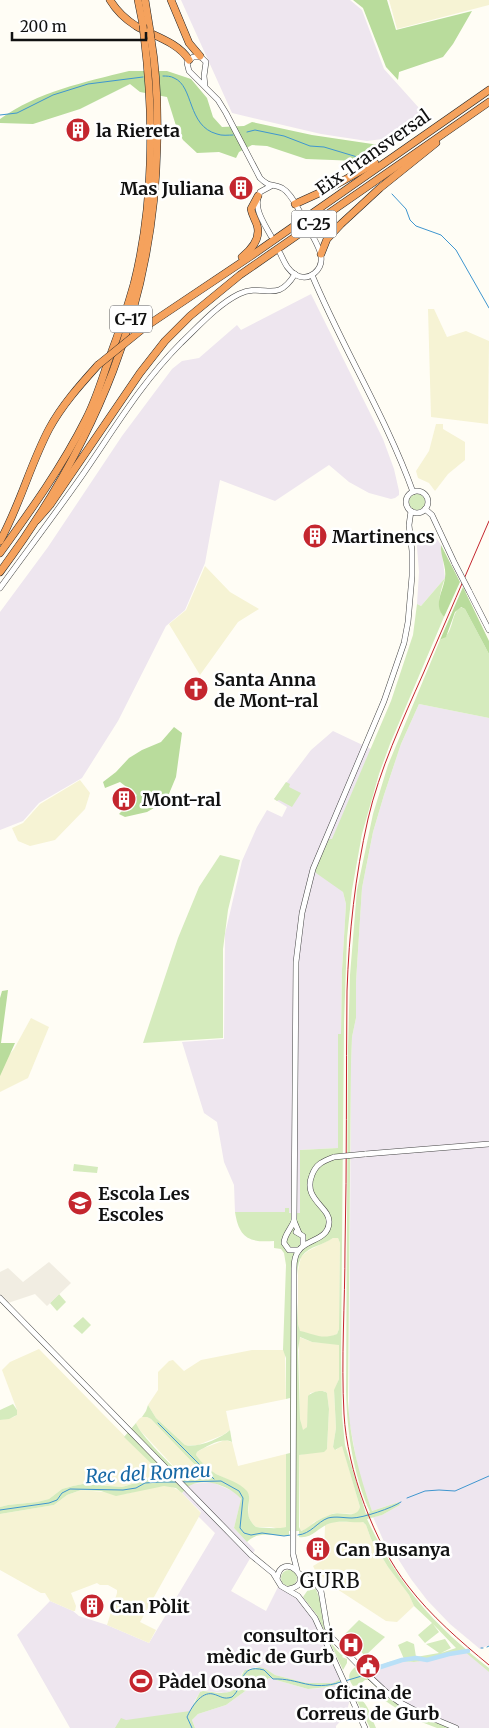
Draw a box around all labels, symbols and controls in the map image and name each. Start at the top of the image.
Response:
scale bar [12,10,146,42]
text: 200 m [20,17,67,36]
street label: Eix Transversal [311,104,435,200]
building icon: la Riereta [65,117,91,143]
place label: la Riereta [96,119,180,142]
building icon: Mas Juliana [228,175,254,201]
place label: Mas Juliana [120,177,224,200]
road number: C-25 [292,210,336,238]
road number: C-17 [110,306,152,332]
building icon: Martinencs [302,523,328,549]
place label: Martinencs [332,525,435,548]
place label: Santa Anna de Mont-ral [214,668,318,712]
church icon: Santa Anna de Mont-ral [183,676,209,702]
building icon: Mont-ral [111,786,137,812]
place label: Mont-ral [142,788,221,811]
place label: Escola Les Escoles [98,1182,190,1226]
school or university icon: Escola Les Escoles [67,1190,93,1216]
water label: Rec del Romeu [85,1458,211,1488]
building icon: Can Busanya [305,1536,331,1562]
place label: Can Busanya [336,1538,450,1561]
district label: GURB [300,1568,360,1593]
building icon: Can Pòlit [79,1593,105,1619]
place label: Can Pòlit [110,1595,190,1618]
place label: consultori mèdic de Gurb [206,1624,334,1668]
hospital icon: consultori mèdic de Gurb [338,1632,364,1658]
public building icon: oficina de Correus de Gurb [355,1653,381,1679]
sports icon: Pàdel Osona [128,1668,154,1694]
place label: Pàdel Osona [158,1670,266,1693]
place label: oficina de Correus de Gurb [297,1681,439,1725]

